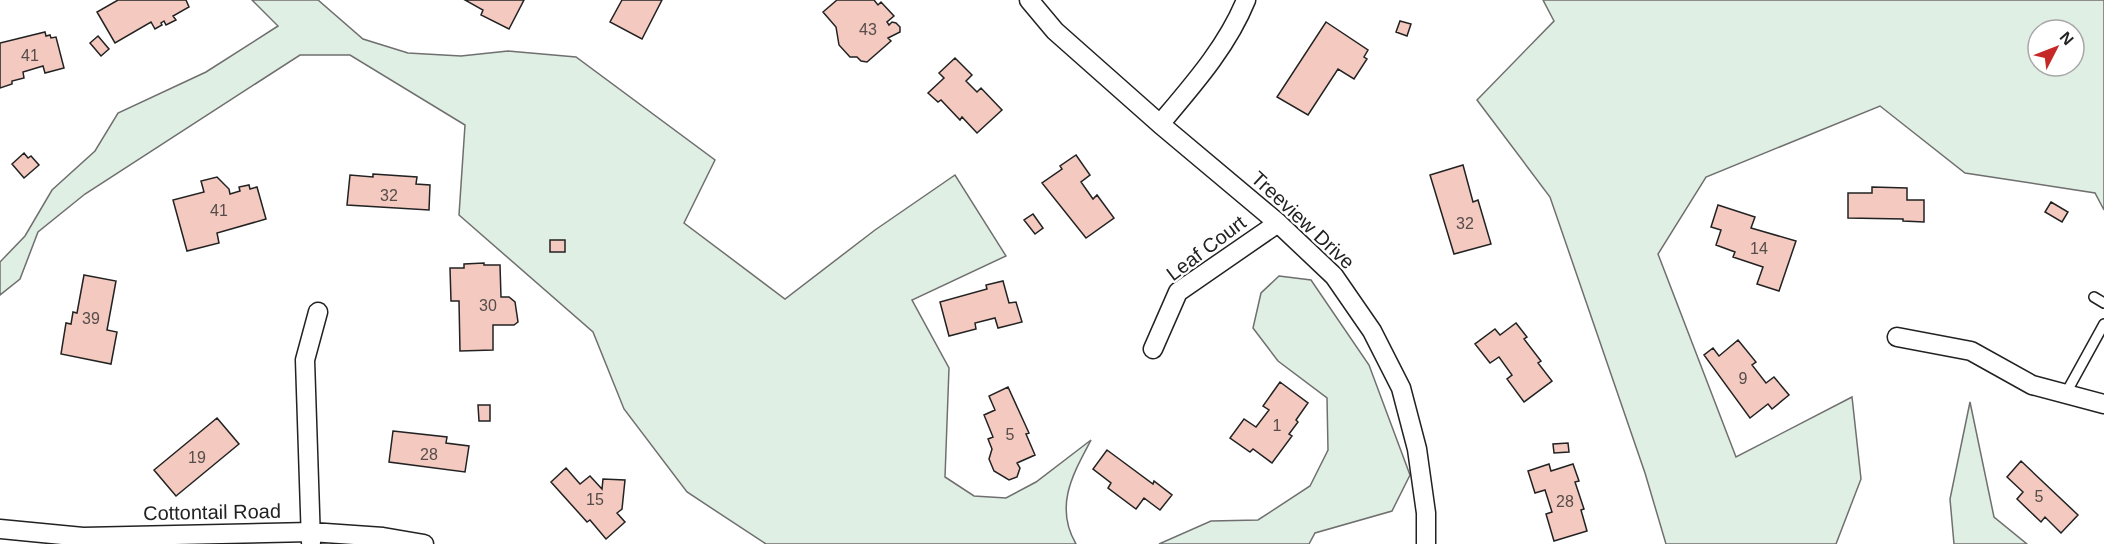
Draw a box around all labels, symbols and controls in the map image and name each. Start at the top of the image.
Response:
north arrow [2026,18,2086,78]
house number: 43 [859,21,877,38]
text: N [2057,28,2077,48]
house number: 41 [21,47,39,64]
street label: Treeview Drive [1247,167,1359,273]
house number: 32 [380,187,398,204]
house number: 41 [210,202,228,219]
street label: Leaf Court [1162,211,1250,285]
house number: 32 [1456,215,1474,232]
house number: 14 [1750,240,1768,257]
house number: 30 [479,297,497,314]
house number: 39 [82,310,100,327]
house number: 9 [1739,370,1748,387]
house number: 1 [1273,417,1282,434]
house number: 5 [1006,426,1015,443]
house number: 28 [420,446,438,463]
house number: 19 [188,449,206,466]
house number: 5 [2035,488,2044,505]
house number: 15 [586,491,604,508]
house number: 28 [1556,493,1574,510]
street label: Cottontail Road [143,500,281,524]

